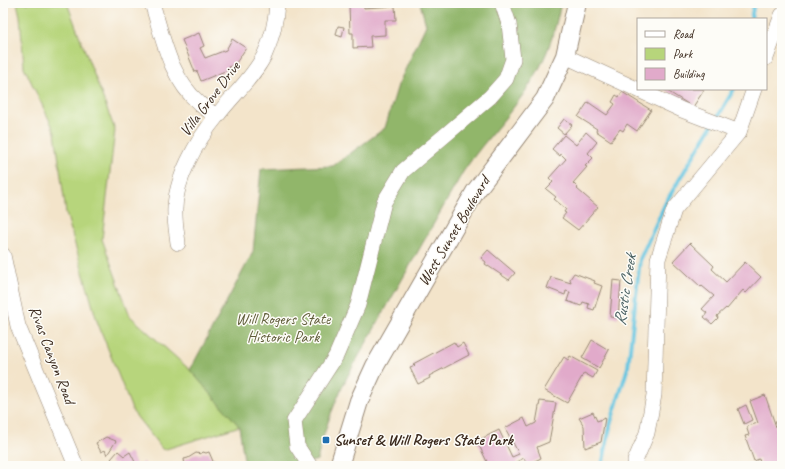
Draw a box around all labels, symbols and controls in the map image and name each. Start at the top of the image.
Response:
legend [637,18,767,90]
text: Road [673,26,695,42]
text: Park [673,46,694,62]
street label: Villa Grove Drive [175,56,246,140]
text: Building [673,66,705,82]
street label: West Sunset Boulevard [413,170,496,289]
water label: Rustic Creek [609,250,641,327]
street label: Rivas Canyon Road [24,303,81,409]
park label: Will Rogers State Historic Park [236,309,332,347]
place label: Sunset & Will Rogers State Park [334,430,515,450]
marker: Sunset & Will Rogers State Park [321,435,331,445]

